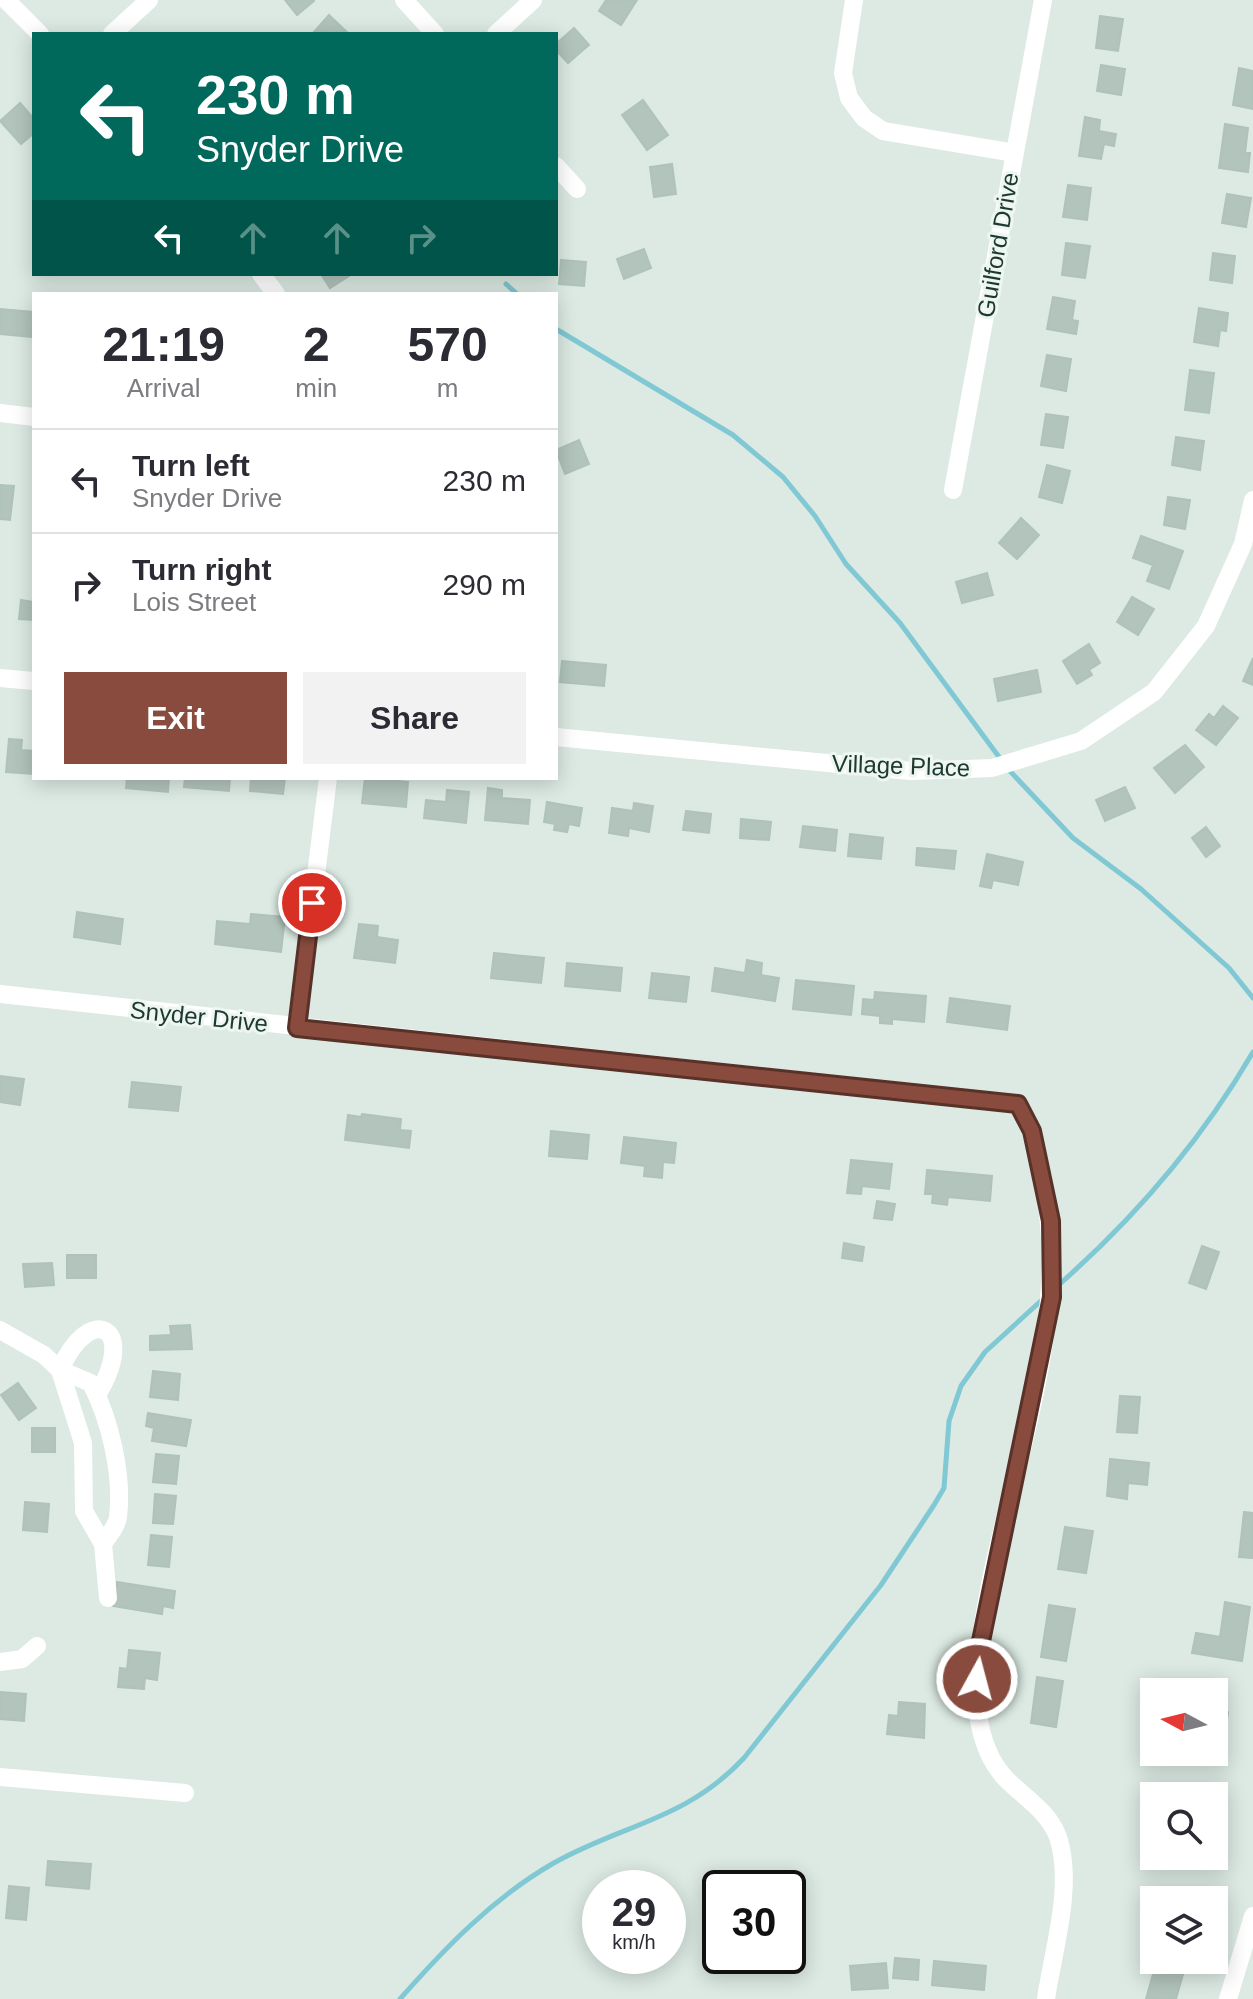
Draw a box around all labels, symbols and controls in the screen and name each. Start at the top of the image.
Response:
text: 230 m [196,63,355,126]
icon: left [64,64,168,168]
text: Snyder Drive [196,129,404,170]
street label: Guilford Drive [971,170,1024,320]
icon: left [147,216,191,260]
icon: ahead [231,216,275,260]
icon: ahead [315,216,359,260]
icon: right [399,216,443,260]
text: 21:19 [102,318,225,371]
text: 2 [303,318,330,371]
text: 570 [408,318,488,371]
text: Arrival [127,373,201,403]
text: min [295,373,337,403]
text: m [437,373,458,403]
text: Turn left [132,449,250,482]
icon: left [64,459,108,503]
text: 230 m [443,464,526,497]
text: Snyder Drive [132,483,282,513]
text: Turn right [132,553,271,586]
icon: right [64,563,108,607]
text: 290 m [443,568,526,601]
text: Lois Street [132,587,256,617]
button: Exit [64,672,287,764]
button: Share [303,672,526,764]
street label: Village Place [831,750,971,781]
pin [278,869,346,937]
icon: arrive [290,881,334,925]
street label: Snyder Drive [129,996,269,1037]
position arrow [935,1637,1019,1721]
north arrow [1140,1678,1228,1766]
map controls [1140,1678,1228,1974]
button: search [1140,1782,1228,1870]
speed limit sign: 30 [702,1870,806,1974]
button: layers [1140,1886,1228,1974]
text: 29 [612,1890,656,1934]
text: km/h [612,1931,656,1953]

